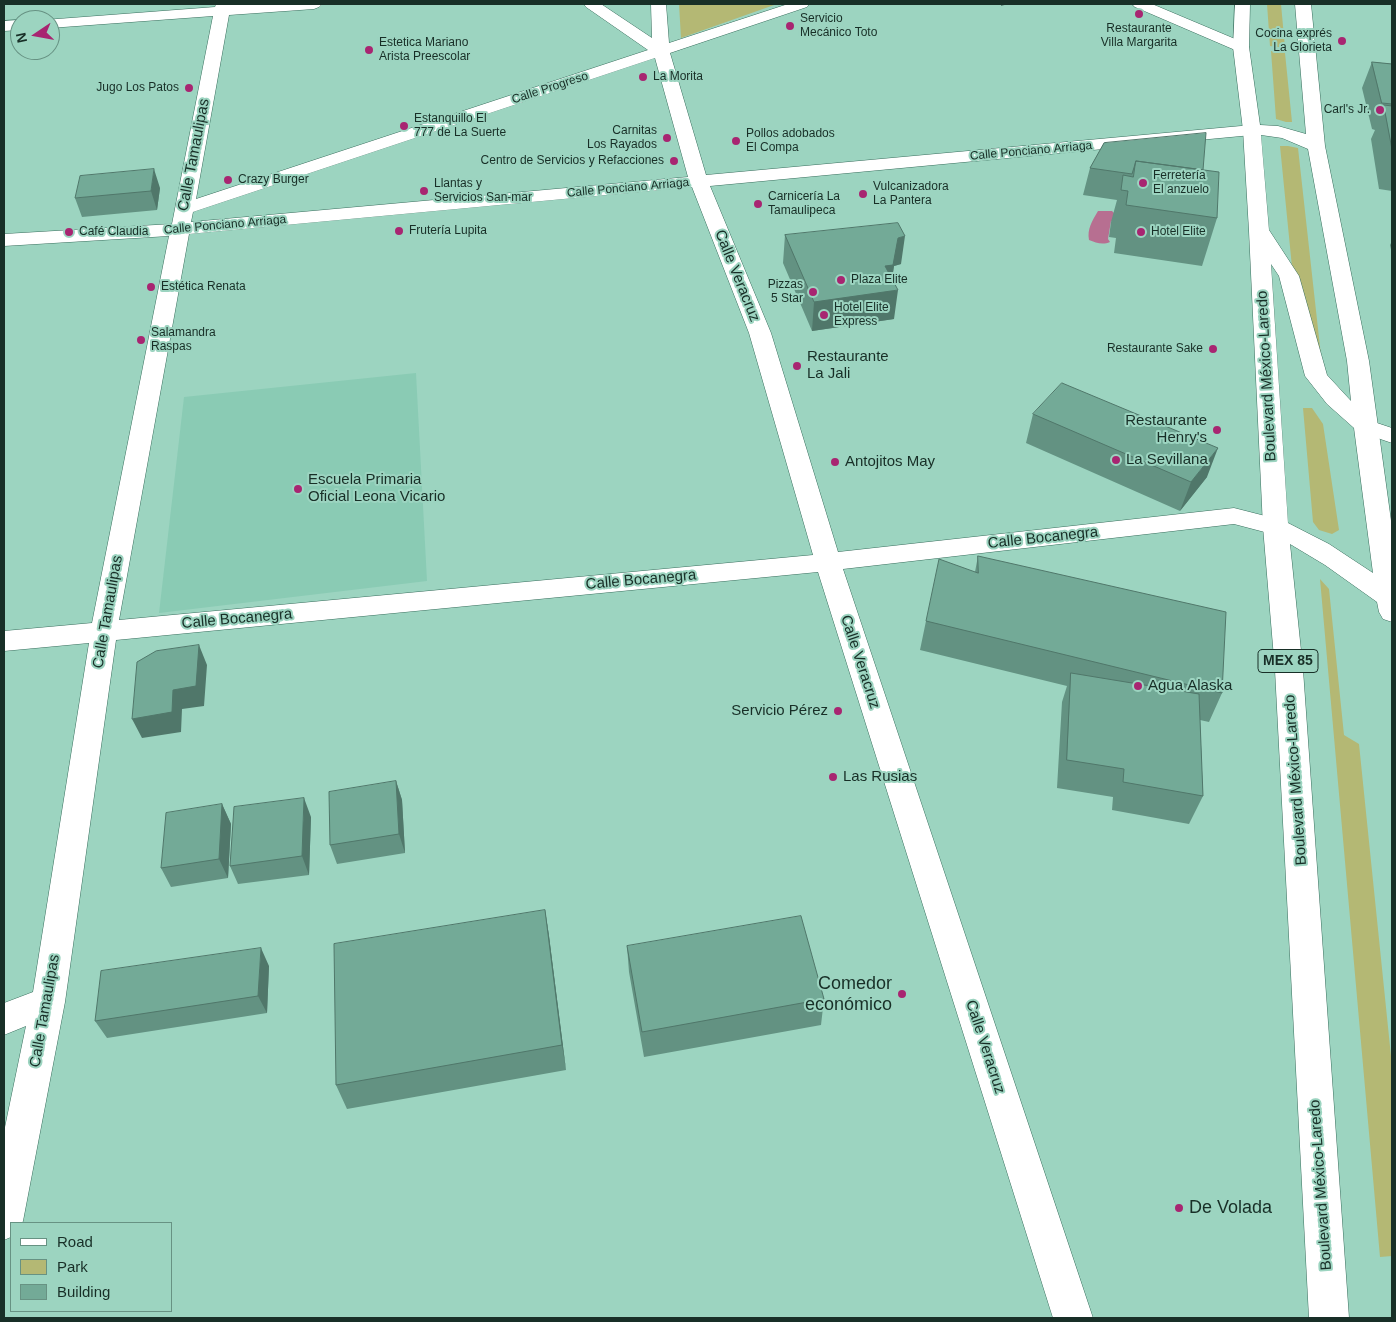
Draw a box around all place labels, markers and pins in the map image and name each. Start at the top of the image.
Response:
marker: Restaurante Villa Margarita [1133,8,1145,20]
place label: Servicio Mecánico Toto [800,12,877,40]
marker: Servicio Mecánico Toto [784,20,796,32]
place label: Restaurante Villa Margarita [1101,22,1177,50]
place label: Cocina exprés La Glorieta [1255,27,1332,55]
marker: Cocina exprés La Glorieta [1336,35,1348,47]
place label: Estetica Mariano Arista Preescolar [379,36,470,64]
marker: Estetica Mariano Arista Preescolar [363,44,375,56]
place label: La Morita [653,70,703,84]
marker: La Morita [637,71,649,83]
place label: Jugo Los Patos [96,81,179,95]
marker: Jugo Los Patos [183,82,195,94]
place label: Carl's Jr. [1324,103,1370,117]
marker: Carl's Jr. [1374,104,1386,116]
place label: Estanquillo El 777 de La Suerte [414,112,506,140]
marker: Estanquillo El 777 de La Suerte [398,120,410,132]
place label: Carnitas Los Rayados [587,124,657,152]
place label: Pollos adobados El Compa [746,127,835,155]
marker: Carnitas Los Rayados [661,132,673,144]
marker: Pollos adobados El Compa [730,135,742,147]
place label: Centro de Servicios y Refacciones [481,154,664,168]
marker: Centro de Servicios y Refacciones [668,155,680,167]
place label: Ferretería El anzuelo [1153,169,1209,197]
place label: Crazy Burger [238,173,309,187]
marker: Crazy Burger [222,174,234,186]
place label: Llantas y Servicios San-mar [434,177,532,205]
marker: Ferretería El anzuelo [1137,177,1149,189]
place label: Vulcanizadora La Pantera [873,180,949,208]
marker: Llantas y Servicios San-mar [418,185,430,197]
marker: Vulcanizadora La Pantera [857,188,869,200]
place label: Carnicería La Tamaulipeca [768,190,840,218]
marker: Carnicería La Tamaulipeca [752,198,764,210]
place label: Frutería Lupita [409,224,487,238]
place label: Café Claudia [79,225,148,239]
marker: Frutería Lupita [393,225,405,237]
place label: Hotel Elite [1151,225,1206,239]
marker: Café Claudia [63,226,75,238]
marker: Hotel Elite [1135,226,1147,238]
place label: Plaza Elite [851,273,908,287]
marker: Plaza Elite [835,274,847,286]
place label: Pizzas 5 Star [768,278,803,306]
place label: Estética Renata [161,280,246,294]
marker: Estética Renata [145,281,157,293]
marker: Pizzas 5 Star [807,286,819,298]
place label: Hotel Elite Express [834,301,889,329]
marker: Hotel Elite Express [818,309,830,321]
place label: Salamandra Raspas [151,326,216,354]
marker: Salamandra Raspas [135,334,147,346]
place label: Restaurante Sake [1107,342,1203,356]
marker: Restaurante Sake [1207,343,1219,355]
place label: Restaurante La Jali [807,348,889,383]
marker: Restaurante La Jali [791,360,803,372]
place label: Restaurante Henry's [1125,412,1207,447]
marker: Restaurante Henry's [1211,424,1223,436]
place label: La Sevillana [1126,451,1208,469]
place label: Antojitos May [845,453,935,471]
marker: La Sevillana [1110,454,1122,466]
marker: Antojitos May [829,456,841,468]
place label: Escuela Primaria Oficial Leona Vicario [308,471,445,506]
marker: Escuela Primaria Oficial Leona Vicario [292,483,304,495]
place label: Agua Alaska [1148,677,1232,695]
marker: Agua Alaska [1132,680,1144,692]
place label: Servicio Pérez [731,702,828,720]
marker: Servicio Pérez [832,705,844,717]
place label: Las Rusias [843,768,917,786]
marker: Las Rusias [827,771,839,783]
place label: Comedor económico [805,973,892,1016]
marker: Comedor económico [896,988,908,1000]
place label: De Volada [1189,1197,1272,1219]
marker: De Volada [1173,1202,1185,1214]

